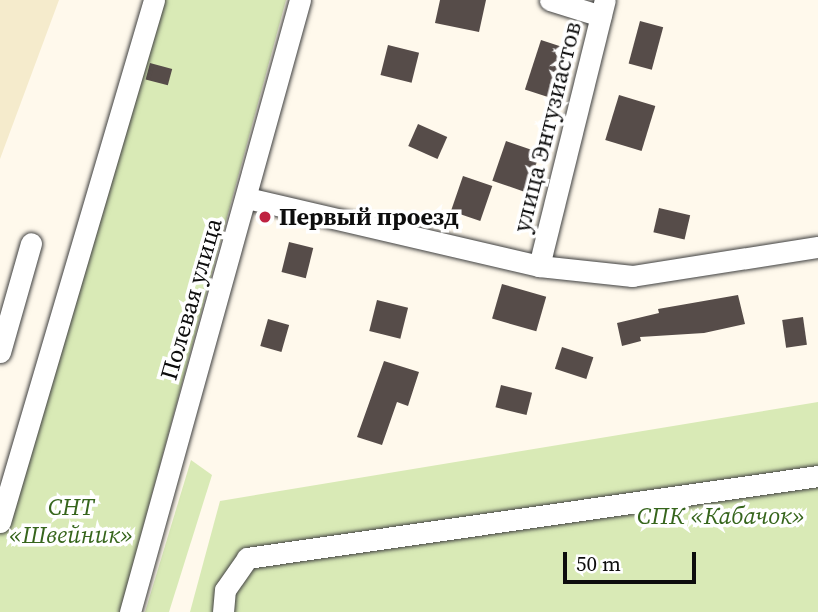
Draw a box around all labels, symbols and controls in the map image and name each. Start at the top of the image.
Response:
street label: улица Энтузиастов [507,19,587,235]
place label: Первый проезд [279,203,459,231]
marker: Первый проезд [257,209,273,225]
street label: Полевая улица [154,215,228,383]
park label: СНТ «Швейник» [9,493,133,549]
park label: СПК «Кабачок» [637,502,805,530]
scale bar [566,538,699,582]
text: 50 m [576,549,621,578]

